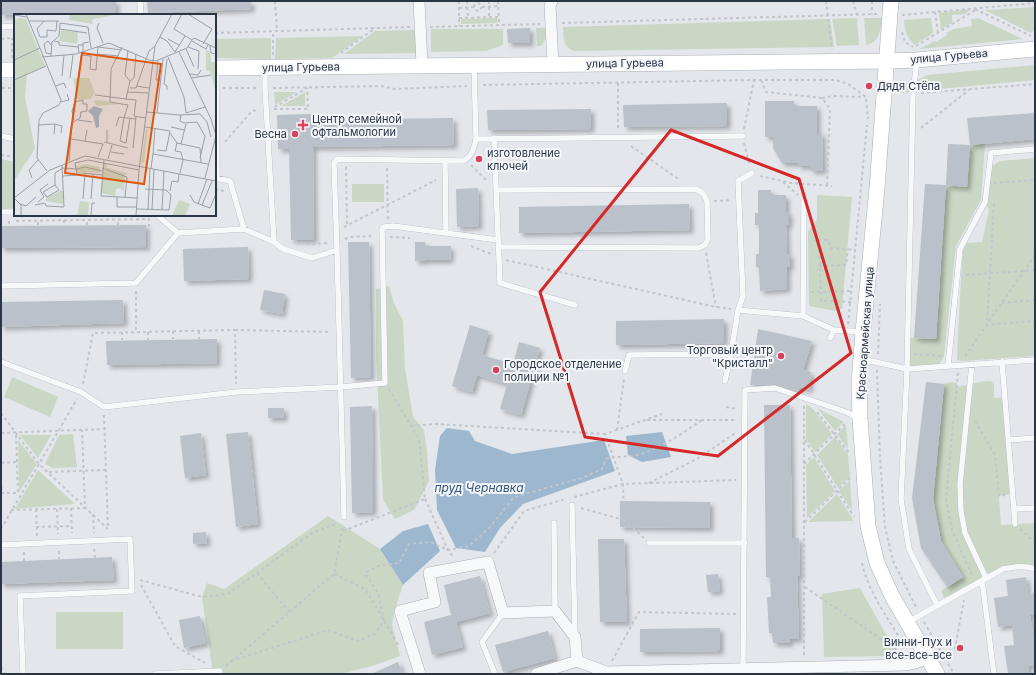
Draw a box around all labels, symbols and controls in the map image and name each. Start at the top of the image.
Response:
inset map [14,14,216,216]
street label: улица Гурьева [910,46,988,66]
street label: улица Гурьева [586,55,664,71]
street label: улица Гурьева [262,59,340,75]
place label: Дядя Стёпа [877,79,940,93]
marker: Дядя Стёпа [864,81,874,91]
place label: Центр семейной офтальмологии [312,112,402,139]
marker: Центр семейной офтальмологии [297,119,309,131]
place label: Весна [254,127,287,141]
marker: Весна [290,129,300,139]
place label: изготовление ключей [487,146,560,173]
marker: изготовление ключей [474,154,484,164]
street label: Красноармейская улица [853,266,877,400]
place label: Торговый центр "Кристалл" [687,343,773,370]
marker: Торговый центр "Кристалл" [776,351,786,361]
place label: Городское отделение полиции №1 [504,357,622,384]
marker: Городское отделение полиции №1 [491,365,501,375]
water label: пруд Чернавка [434,480,524,495]
place label: Винни-Пух и все-все-все [884,635,952,662]
marker: Винни-Пух и все-все-все [955,643,965,653]

